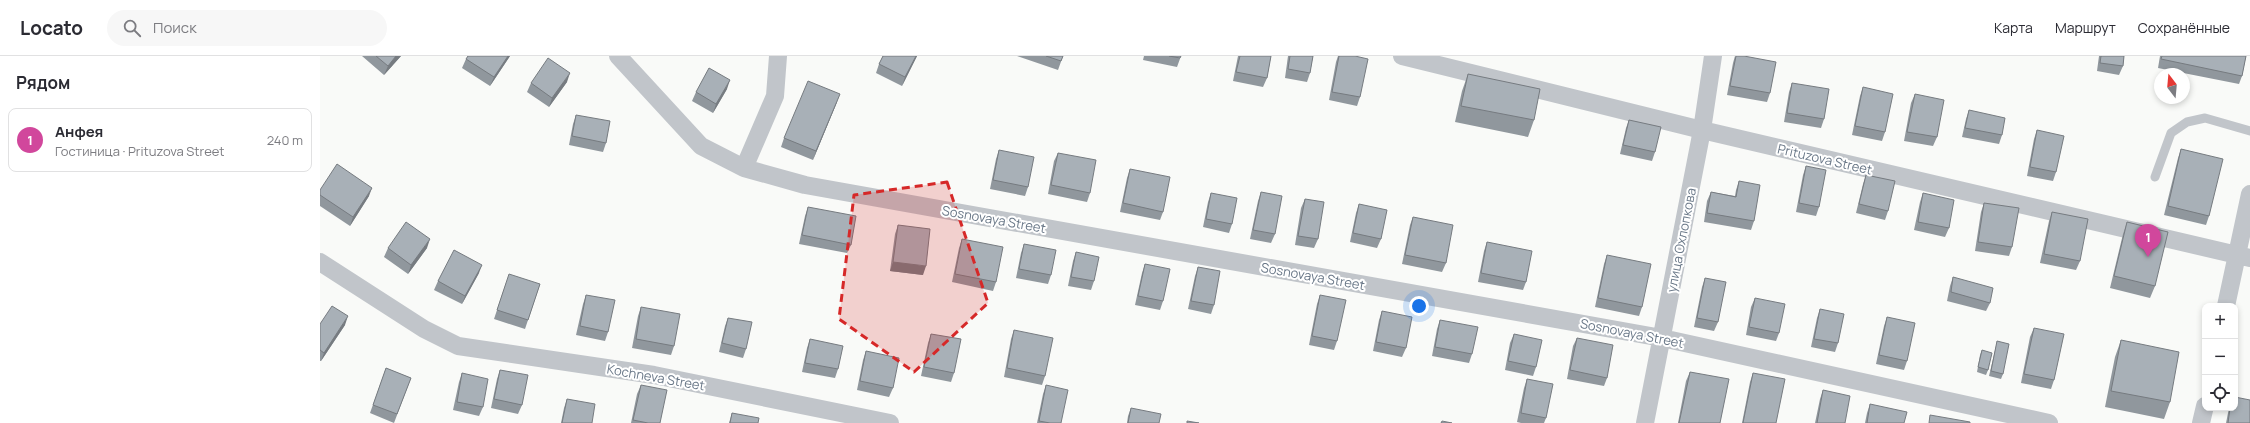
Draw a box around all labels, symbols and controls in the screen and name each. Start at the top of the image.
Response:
search box [107,10,387,46]
text: Locato [20,15,83,41]
icon: search [121,17,143,39]
text: Поиск [153,17,197,38]
text: Карта [1994,18,2033,37]
text: Маршрут [2055,18,2116,37]
text: Сохранённые [2138,18,2230,37]
north arrow [2154,68,2190,104]
text: Рядом [16,71,70,94]
text: Анфея [55,121,103,142]
text: 1 [27,131,33,149]
text: 240 m [267,131,303,149]
street label: Prituzova Street [1776,139,1874,179]
text: Гостиница · Prituzova Street [55,142,225,160]
street label: улица Охлопкова [1662,186,1700,294]
street label: Sosnovaya Street [941,201,1047,237]
pin: 1 [2135,224,2161,257]
street label: Sosnovaya Street [1260,258,1366,294]
your location [1409,296,1429,316]
map controls [2202,303,2238,411]
button: + [2202,303,2238,339]
street label: Sosnovaya Street [1579,314,1685,352]
button: − [2202,339,2238,375]
street label: Kochneva Street [606,360,706,394]
button: locate [2202,375,2238,411]

